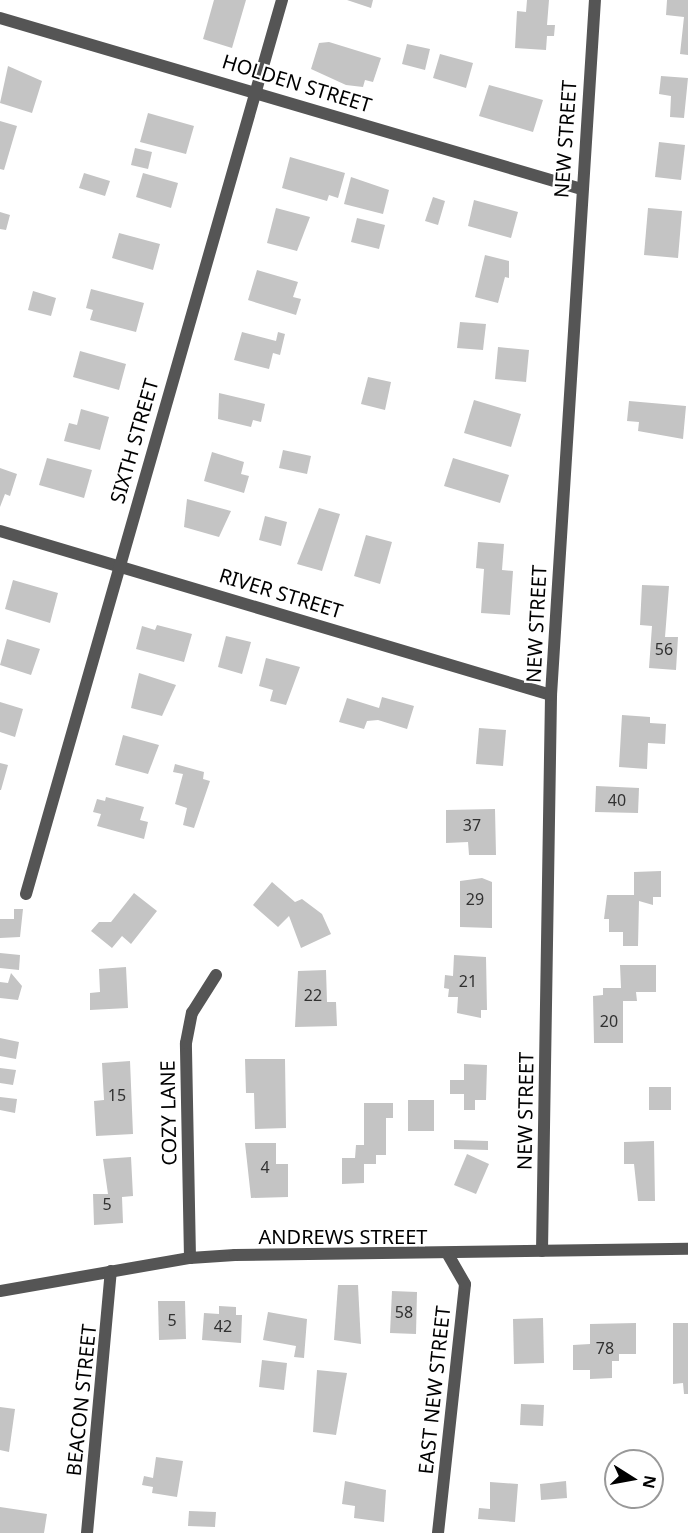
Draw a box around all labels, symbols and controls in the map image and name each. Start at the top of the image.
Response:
street label: HOLDEN STREET [219,49,375,117]
street label: NEW STREET [549,79,581,199]
street label: SIXTH STREET [105,376,163,506]
street label: RIVER STREET [216,563,346,623]
street label: NEW STREET [521,564,551,684]
house number: 56 [655,639,673,659]
house number: 40 [608,790,626,810]
house number: 37 [463,815,481,835]
house number: 29 [466,889,484,909]
house number: 21 [459,971,477,991]
house number: 22 [304,985,322,1005]
house number: 20 [600,1011,618,1031]
street label: NEW STREET [512,1052,538,1170]
street label: COZY LANE [155,1060,181,1166]
house number: 15 [108,1085,126,1105]
house number: 4 [260,1157,270,1177]
house number: 5 [102,1194,112,1214]
street label: ANDREWS STREET [259,1224,427,1248]
house number: 58 [395,1302,413,1322]
street label: EAST NEW STREET [413,1305,455,1475]
house number: 5 [167,1310,177,1330]
house number: 42 [214,1316,232,1336]
street label: BEACON STREET [61,1323,101,1477]
house number: 78 [596,1338,614,1358]
north arrow [604,1449,664,1509]
text: N [638,1474,662,1491]

